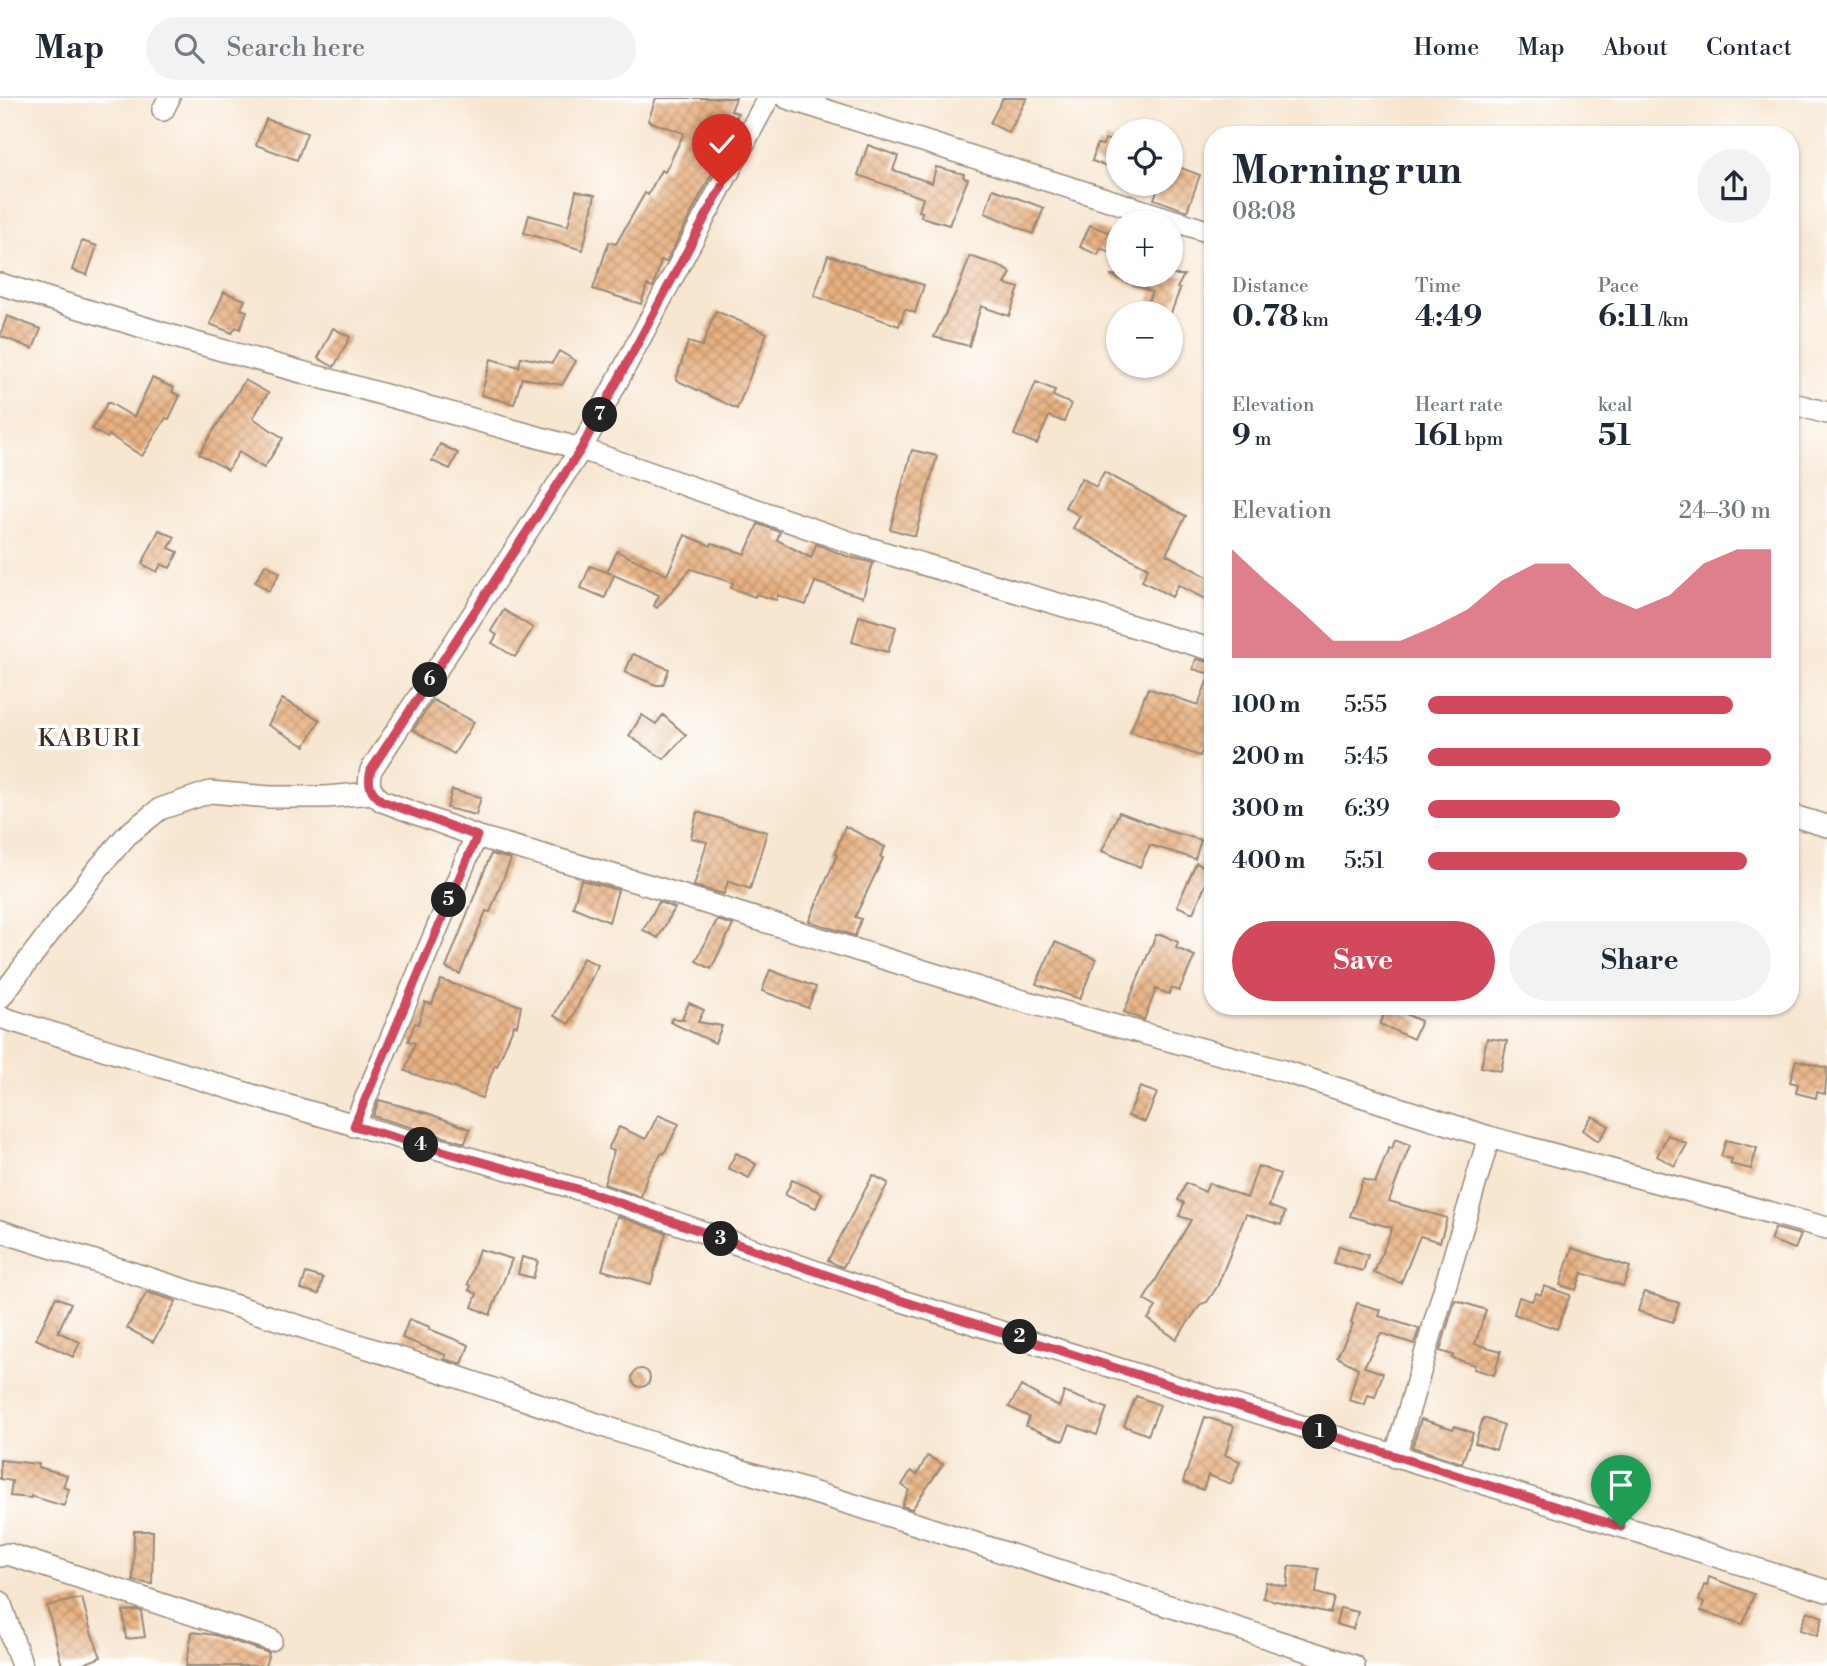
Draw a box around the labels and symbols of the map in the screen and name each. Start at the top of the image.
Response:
pin [692,114,752,186]
pin: 7 [582,398,618,432]
pin: 6 [412,662,448,698]
district label: KABURI [38,724,142,754]
pin: 5 [432,882,466,918]
pin: 4 [404,1128,438,1162]
pin: 3 [704,1222,738,1256]
pin: 2 [1002,1320,1038,1354]
pin: 1 [1302,1414,1338,1450]
pin [1591,1455,1651,1527]

